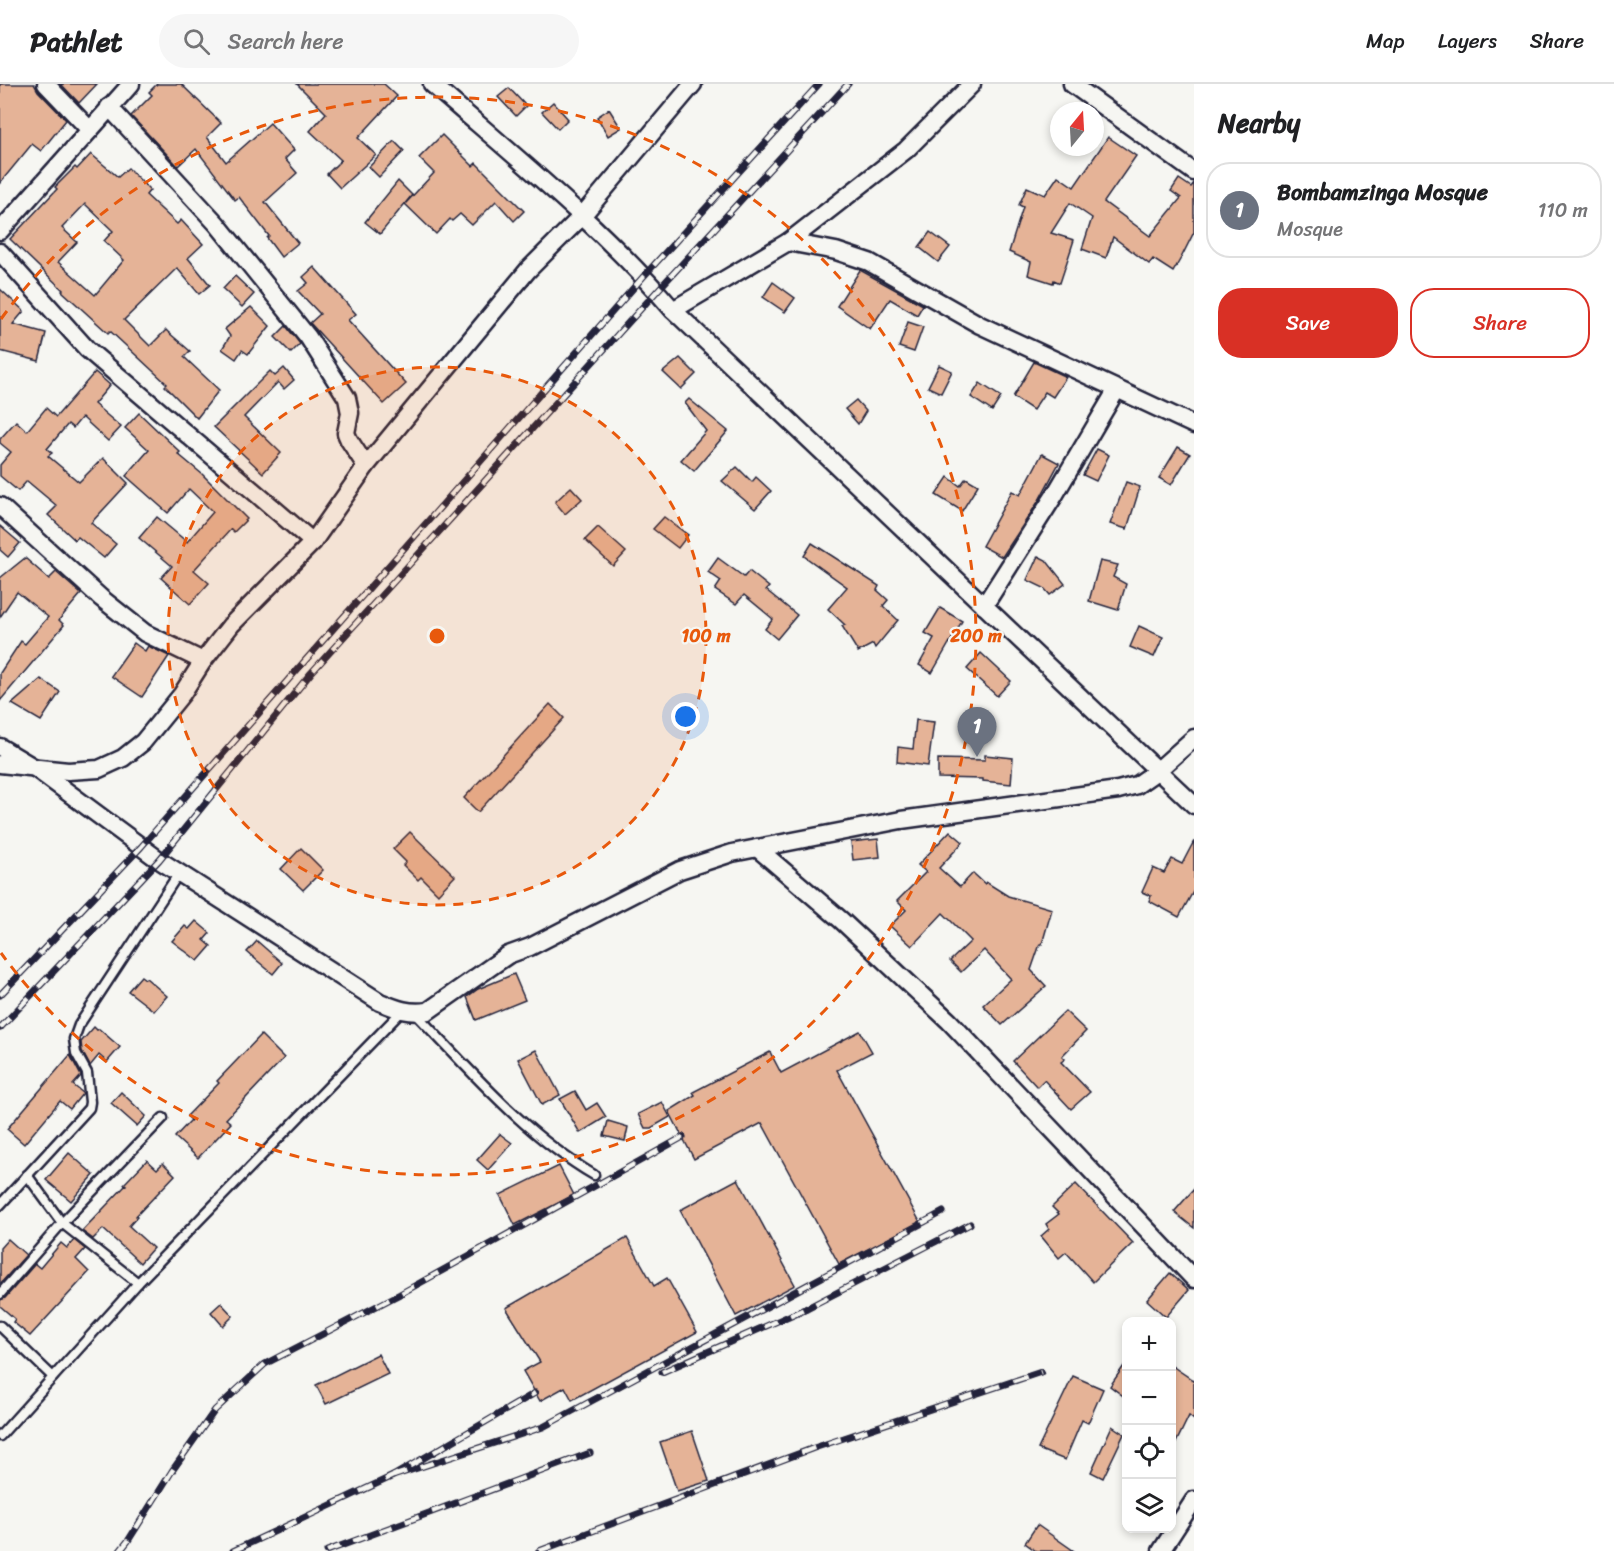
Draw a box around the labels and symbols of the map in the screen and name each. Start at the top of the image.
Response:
north arrow [1050,102,1104,156]
text: 100 m [682,620,731,652]
text: 200 m [949,620,1002,652]
centre of rings [427,626,447,646]
your location [671,702,700,731]
pin: 1 [958,708,996,757]

